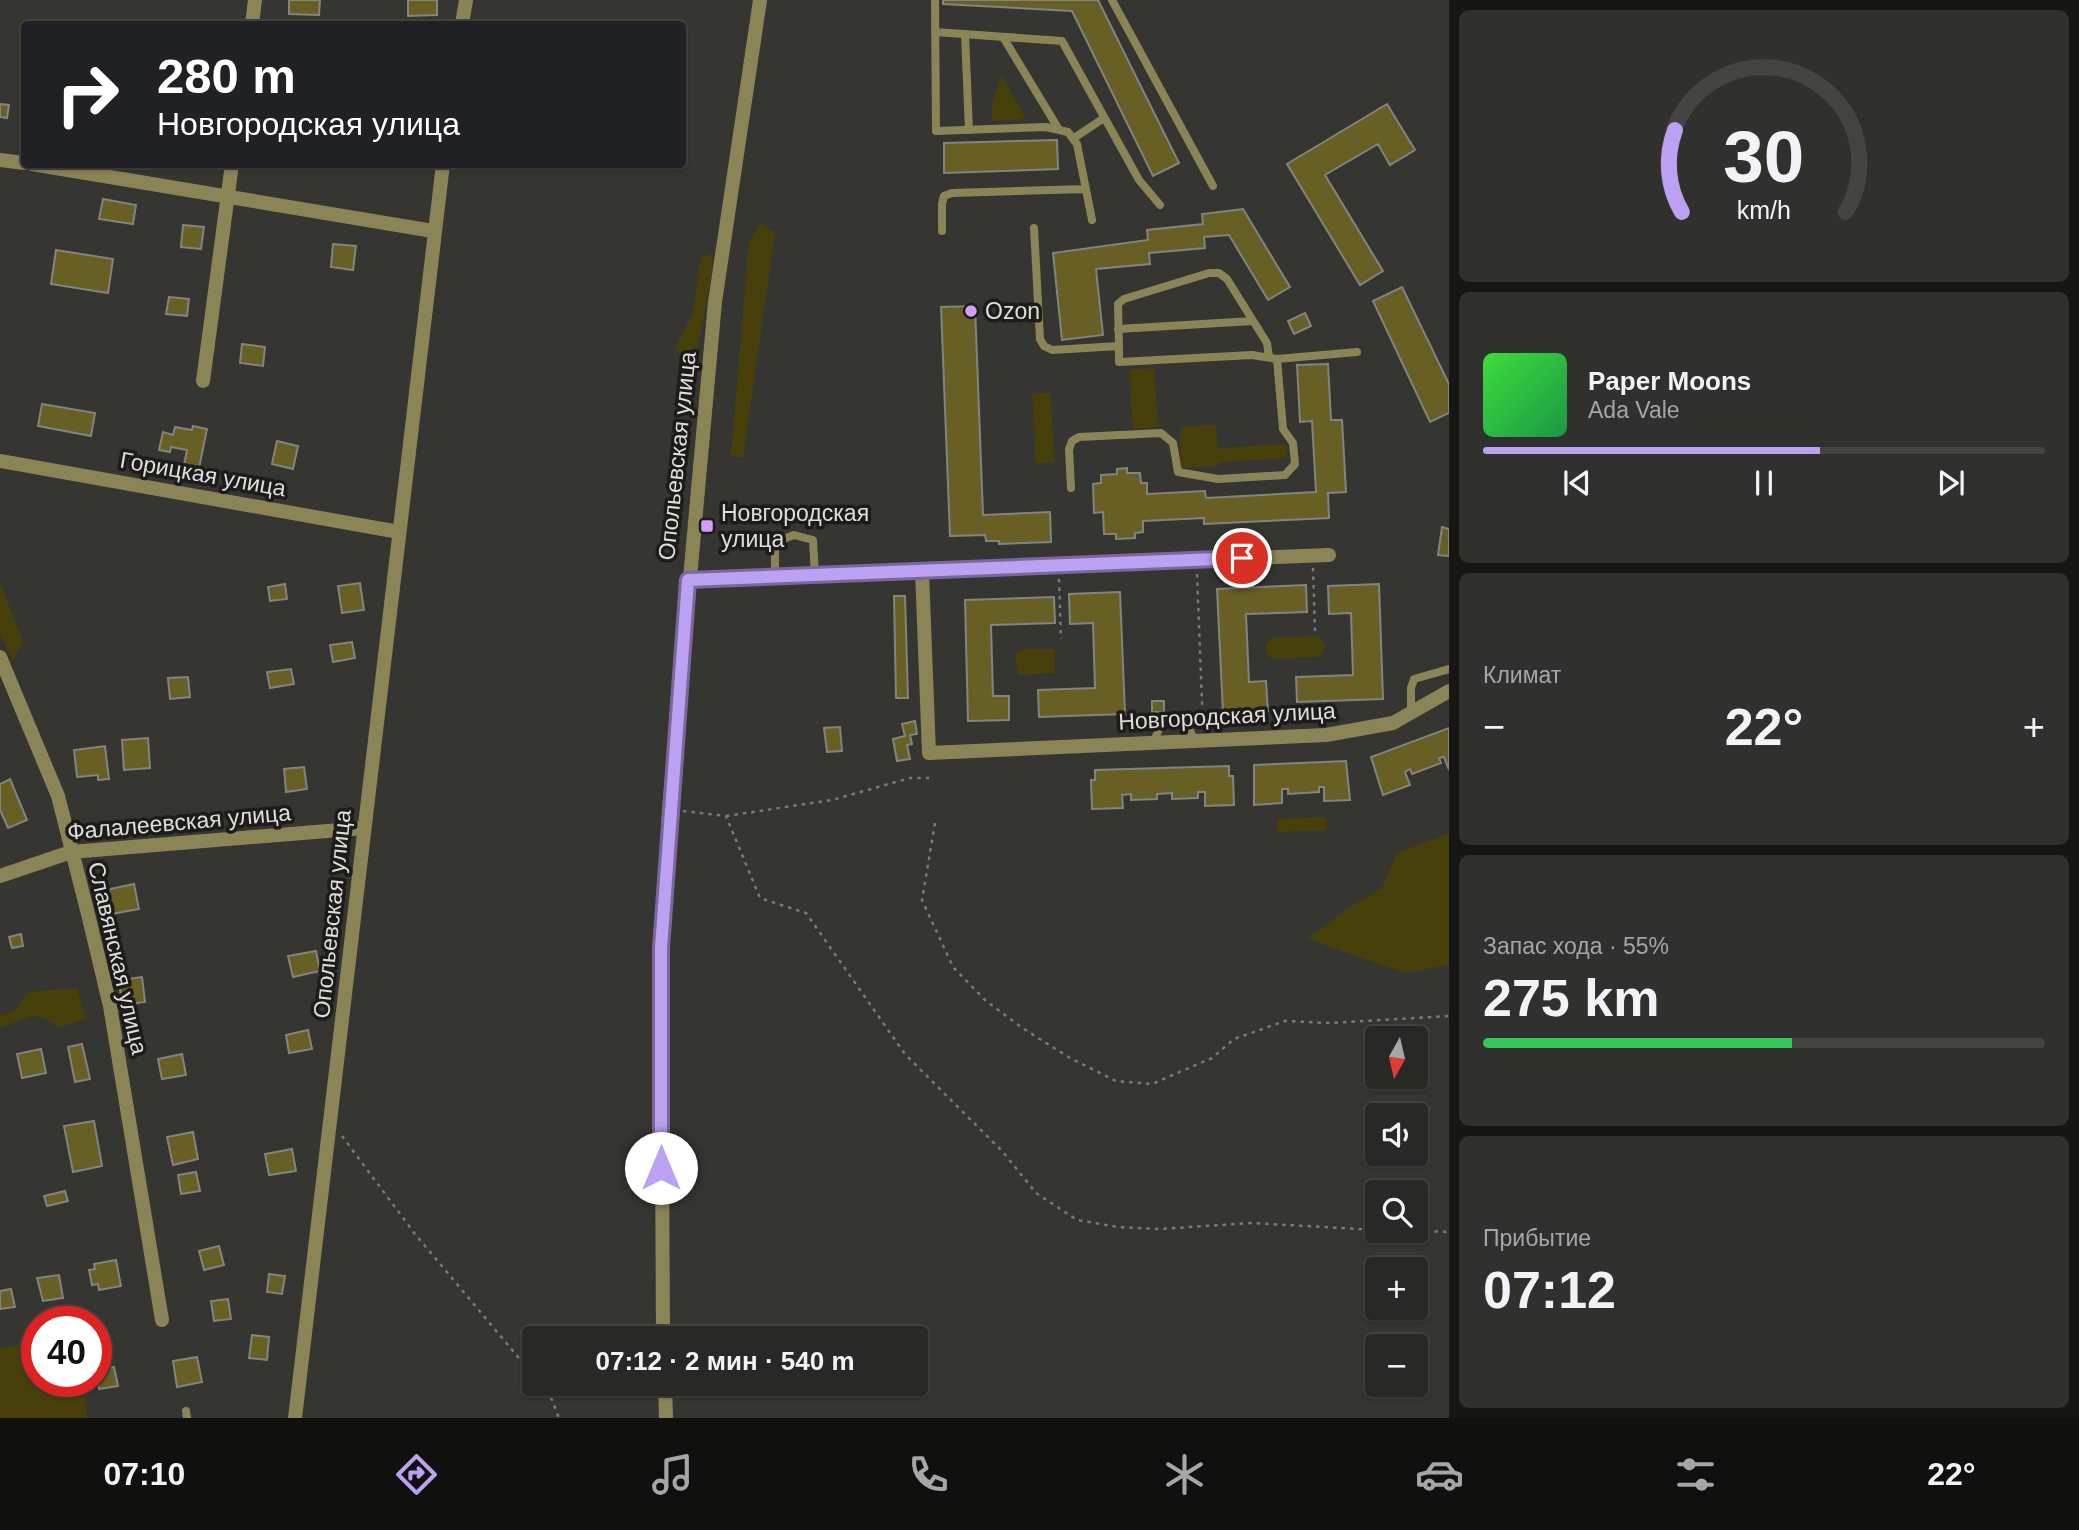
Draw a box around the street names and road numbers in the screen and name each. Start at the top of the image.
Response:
street label: Опольевская улица [653,350,701,562]
street label: Горицкая улица [118,447,288,501]
street label: Новгородская улица [1118,697,1337,735]
street label: Фалалеевская улица [66,799,292,845]
street label: Опольевская улица [308,808,356,1020]
street label: Славянская улица [83,859,153,1057]

